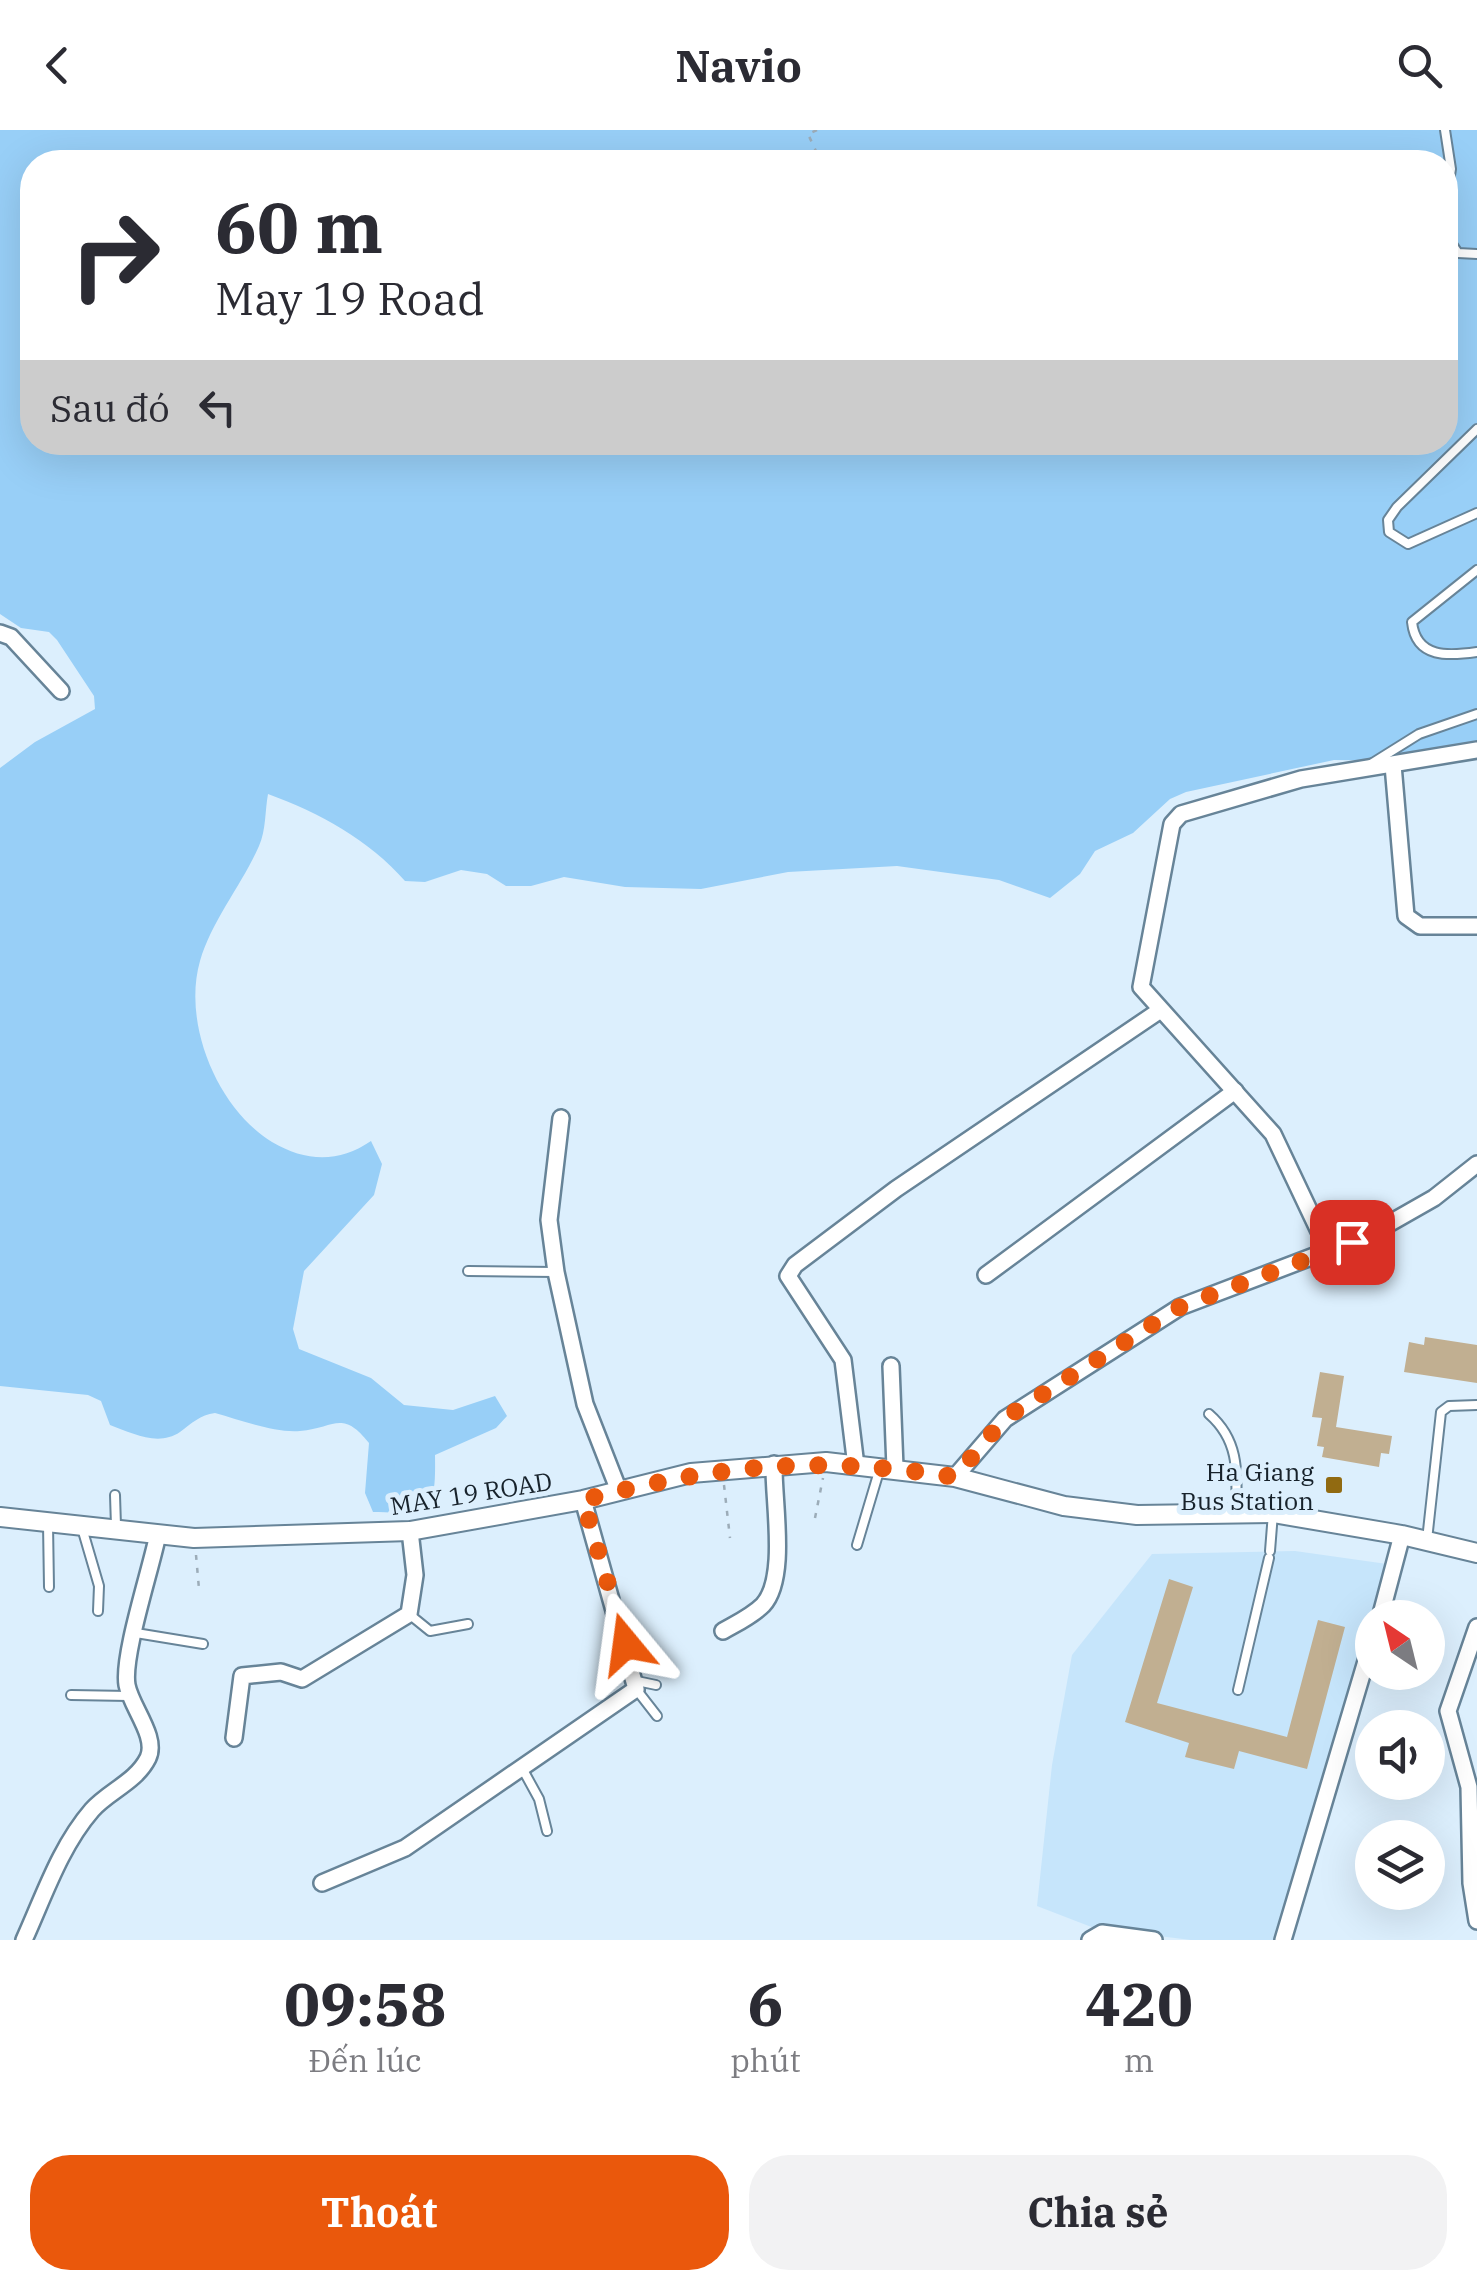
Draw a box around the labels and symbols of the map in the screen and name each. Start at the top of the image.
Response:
pin [1310,1200,1395,1285]
place label: Ha Giang Bus Station [1180,1455,1314,1517]
street label: MAY 19 ROAD [388,1464,554,1522]
marker: Ha Giang Bus Station [1323,1474,1345,1496]
position arrow [574,1592,678,1696]
north arrow [1355,1600,1445,1690]

